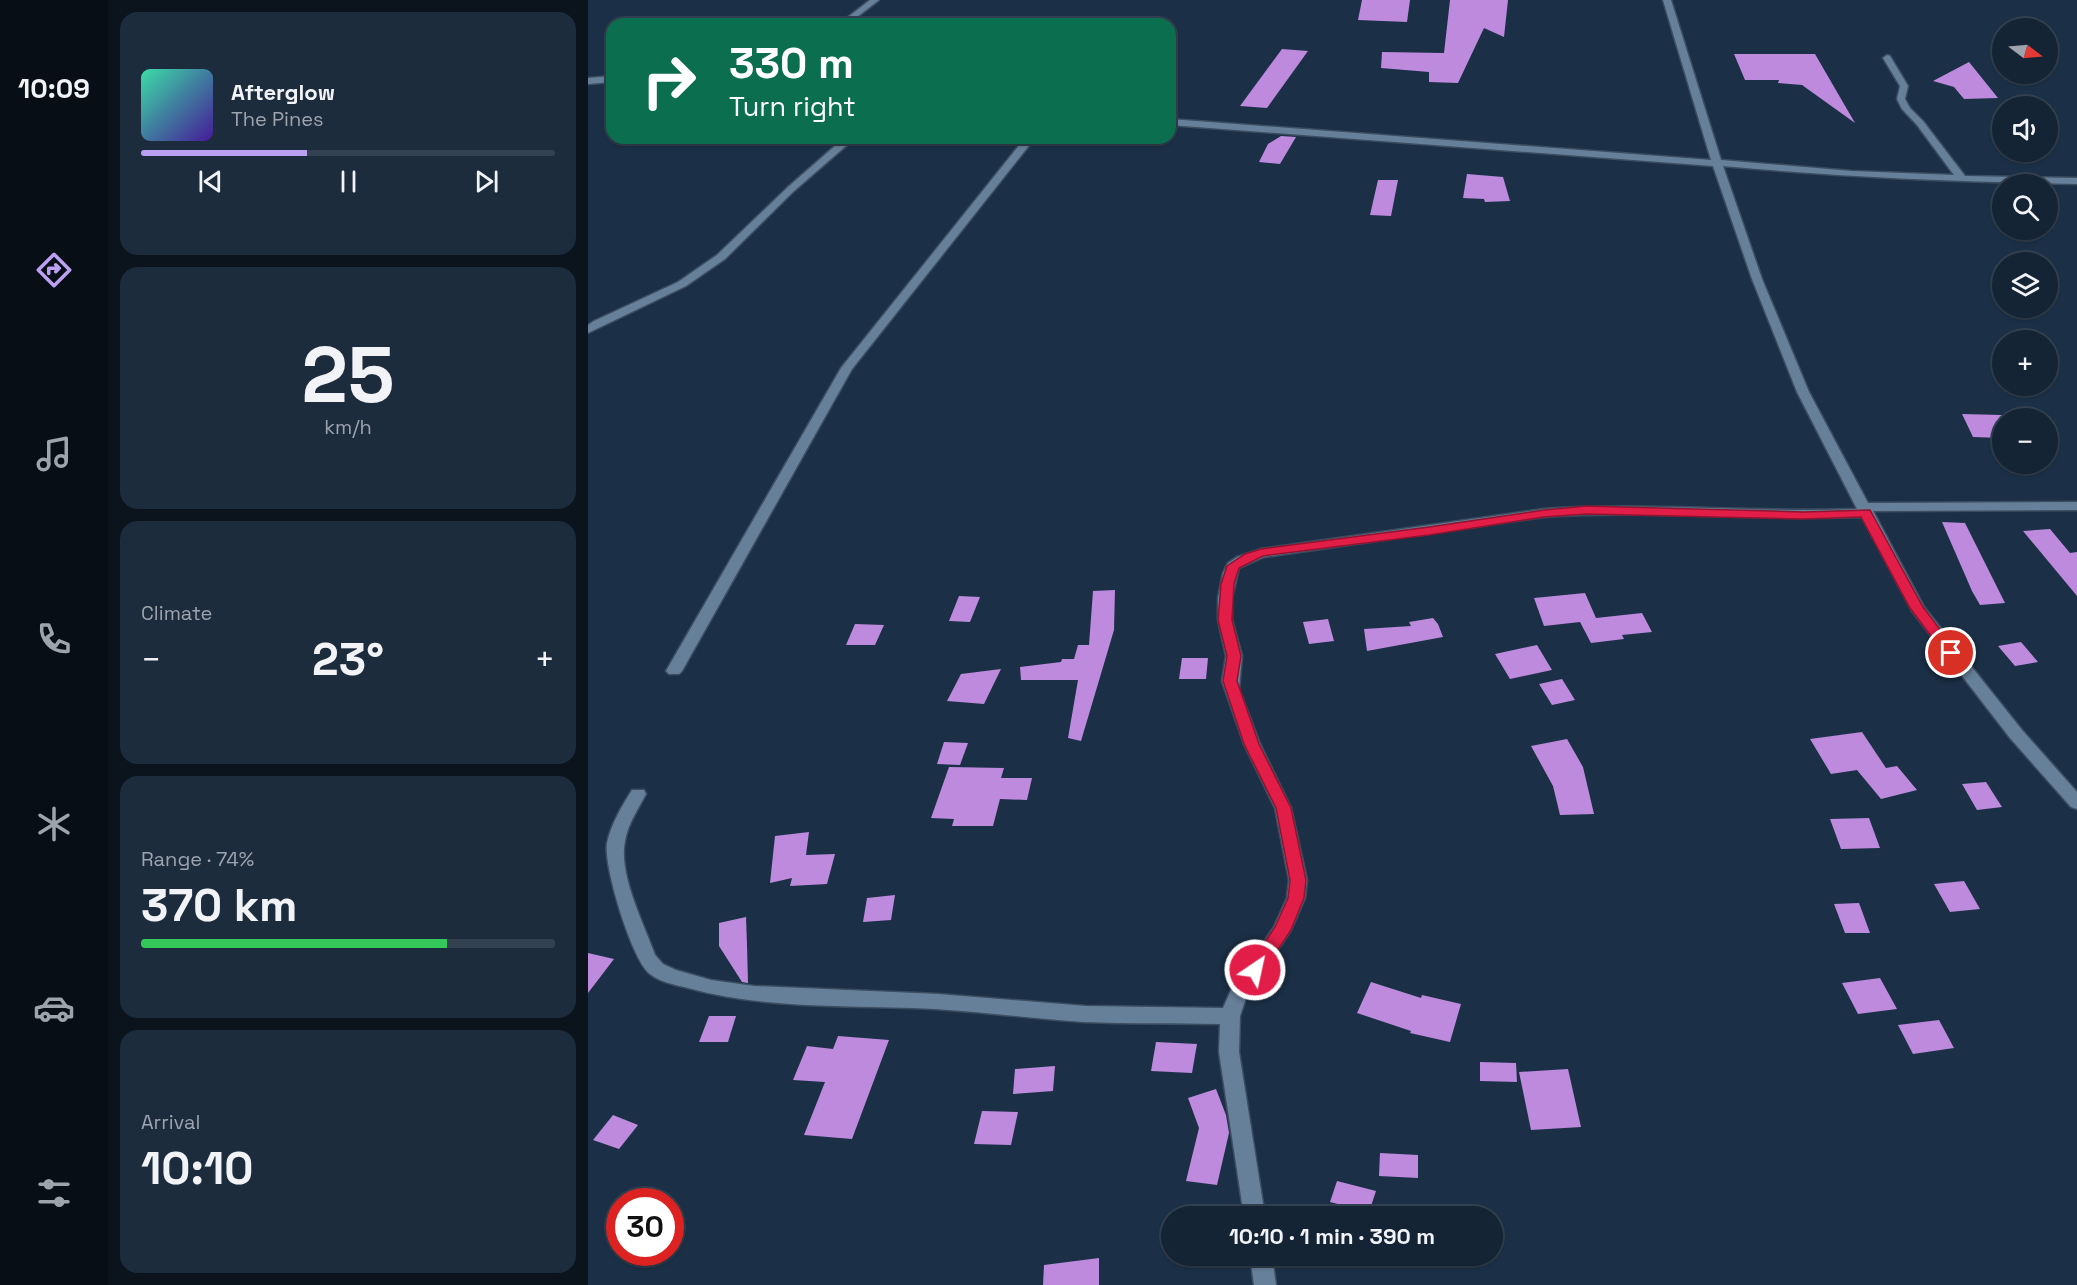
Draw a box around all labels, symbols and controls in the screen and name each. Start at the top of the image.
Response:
north arrow [1992,18,2058,84]
map controls [1992,18,2058,474]
text: 330 m [729,37,854,90]
icon: right [630,42,708,120]
text: 10:09 [18,71,90,106]
text: Afterglow [231,78,335,106]
text: Turn right [729,89,856,124]
button: sound [1992,96,2058,162]
text: The Pines [231,106,324,132]
icon: previous [194,165,227,198]
icon: pause [332,165,365,198]
icon: next [470,165,503,198]
button: search [1992,174,2058,240]
icon: directions [33,249,75,291]
button: layers [1992,252,2058,318]
text: 25 [301,325,395,425]
button: + [1992,330,2058,396]
button: − [1992,408,2058,474]
text: km/h [324,414,372,440]
icon: music [33,433,75,475]
text: Climate [141,600,212,626]
icon: phone [33,618,75,660]
pin [1925,627,1976,678]
text: 23° [312,631,384,688]
icon: arrive [1934,636,1967,669]
text: − [141,639,161,681]
text: + [535,639,555,681]
icon: climate [33,803,75,845]
text: Range · 74% [141,846,254,872]
text: 370 km [141,877,298,934]
position arrow [1223,938,1287,1002]
icon: car [33,987,75,1029]
text: Arrival [141,1109,200,1135]
text: 10:10 [141,1140,253,1197]
icon: filters [33,1172,75,1214]
speed limit sign: 30 [606,1188,684,1266]
text: 10:10 · 1 min · 390 m [1229,1222,1435,1250]

